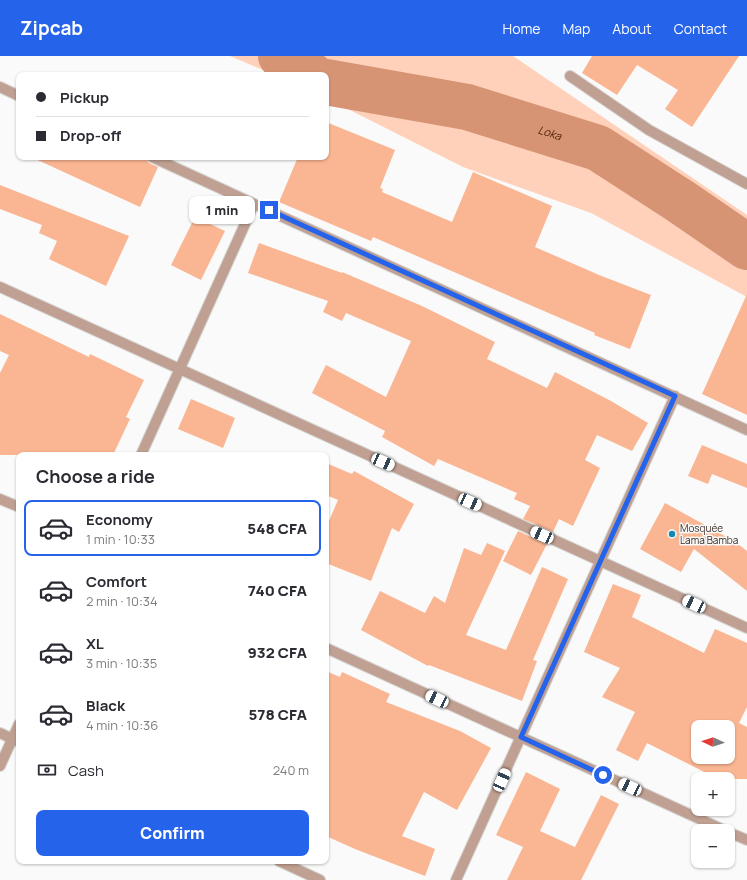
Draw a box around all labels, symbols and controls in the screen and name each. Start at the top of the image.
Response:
text: Zipcab [20,15,83,41]
text: Home [503,19,540,38]
text: Map [562,19,590,38]
text: About [612,19,652,38]
text: Contact [674,19,727,38]
text: Pickup [60,87,109,108]
water label: Loka [536,122,564,143]
text: Drop-off [60,125,121,146]
callout: 1 min [189,196,255,224]
text: 1 min [206,201,238,219]
route end [260,201,278,219]
car [370,452,396,472]
text: Choose a ride [36,464,155,488]
car [457,492,483,512]
text: Economy [86,509,153,530]
icon: car [38,510,74,546]
text: 548 CFA [247,518,307,539]
place label: Mosquée Lama Bamba [680,521,738,547]
car [529,525,555,545]
marker: Mosquée Lama Bamba [667,529,677,539]
text: 1 min · 10:33 [86,530,155,548]
text: Comfort [86,571,147,592]
icon: car [38,572,74,608]
text: 740 CFA [248,580,307,601]
text: 2 min · 10:34 [86,592,158,610]
car [681,593,707,615]
text: XL [86,633,104,654]
icon: car [38,634,74,670]
text: 932 CFA [248,642,307,663]
text: 3 min · 10:35 [86,654,157,672]
car [424,688,450,710]
text: Black [86,695,125,716]
icon: car [38,696,74,732]
text: 578 CFA [248,704,307,725]
text: 4 min · 10:36 [86,716,158,734]
north arrow [691,720,735,764]
map controls [691,720,735,868]
icon: cash [36,759,58,781]
text: Cash [68,760,104,781]
text: 240 m [273,761,309,779]
route start [594,766,612,784]
car [492,767,512,793]
button: + [691,772,735,816]
car [617,776,643,798]
button: Confirm [36,810,309,856]
button: − [691,824,735,868]

